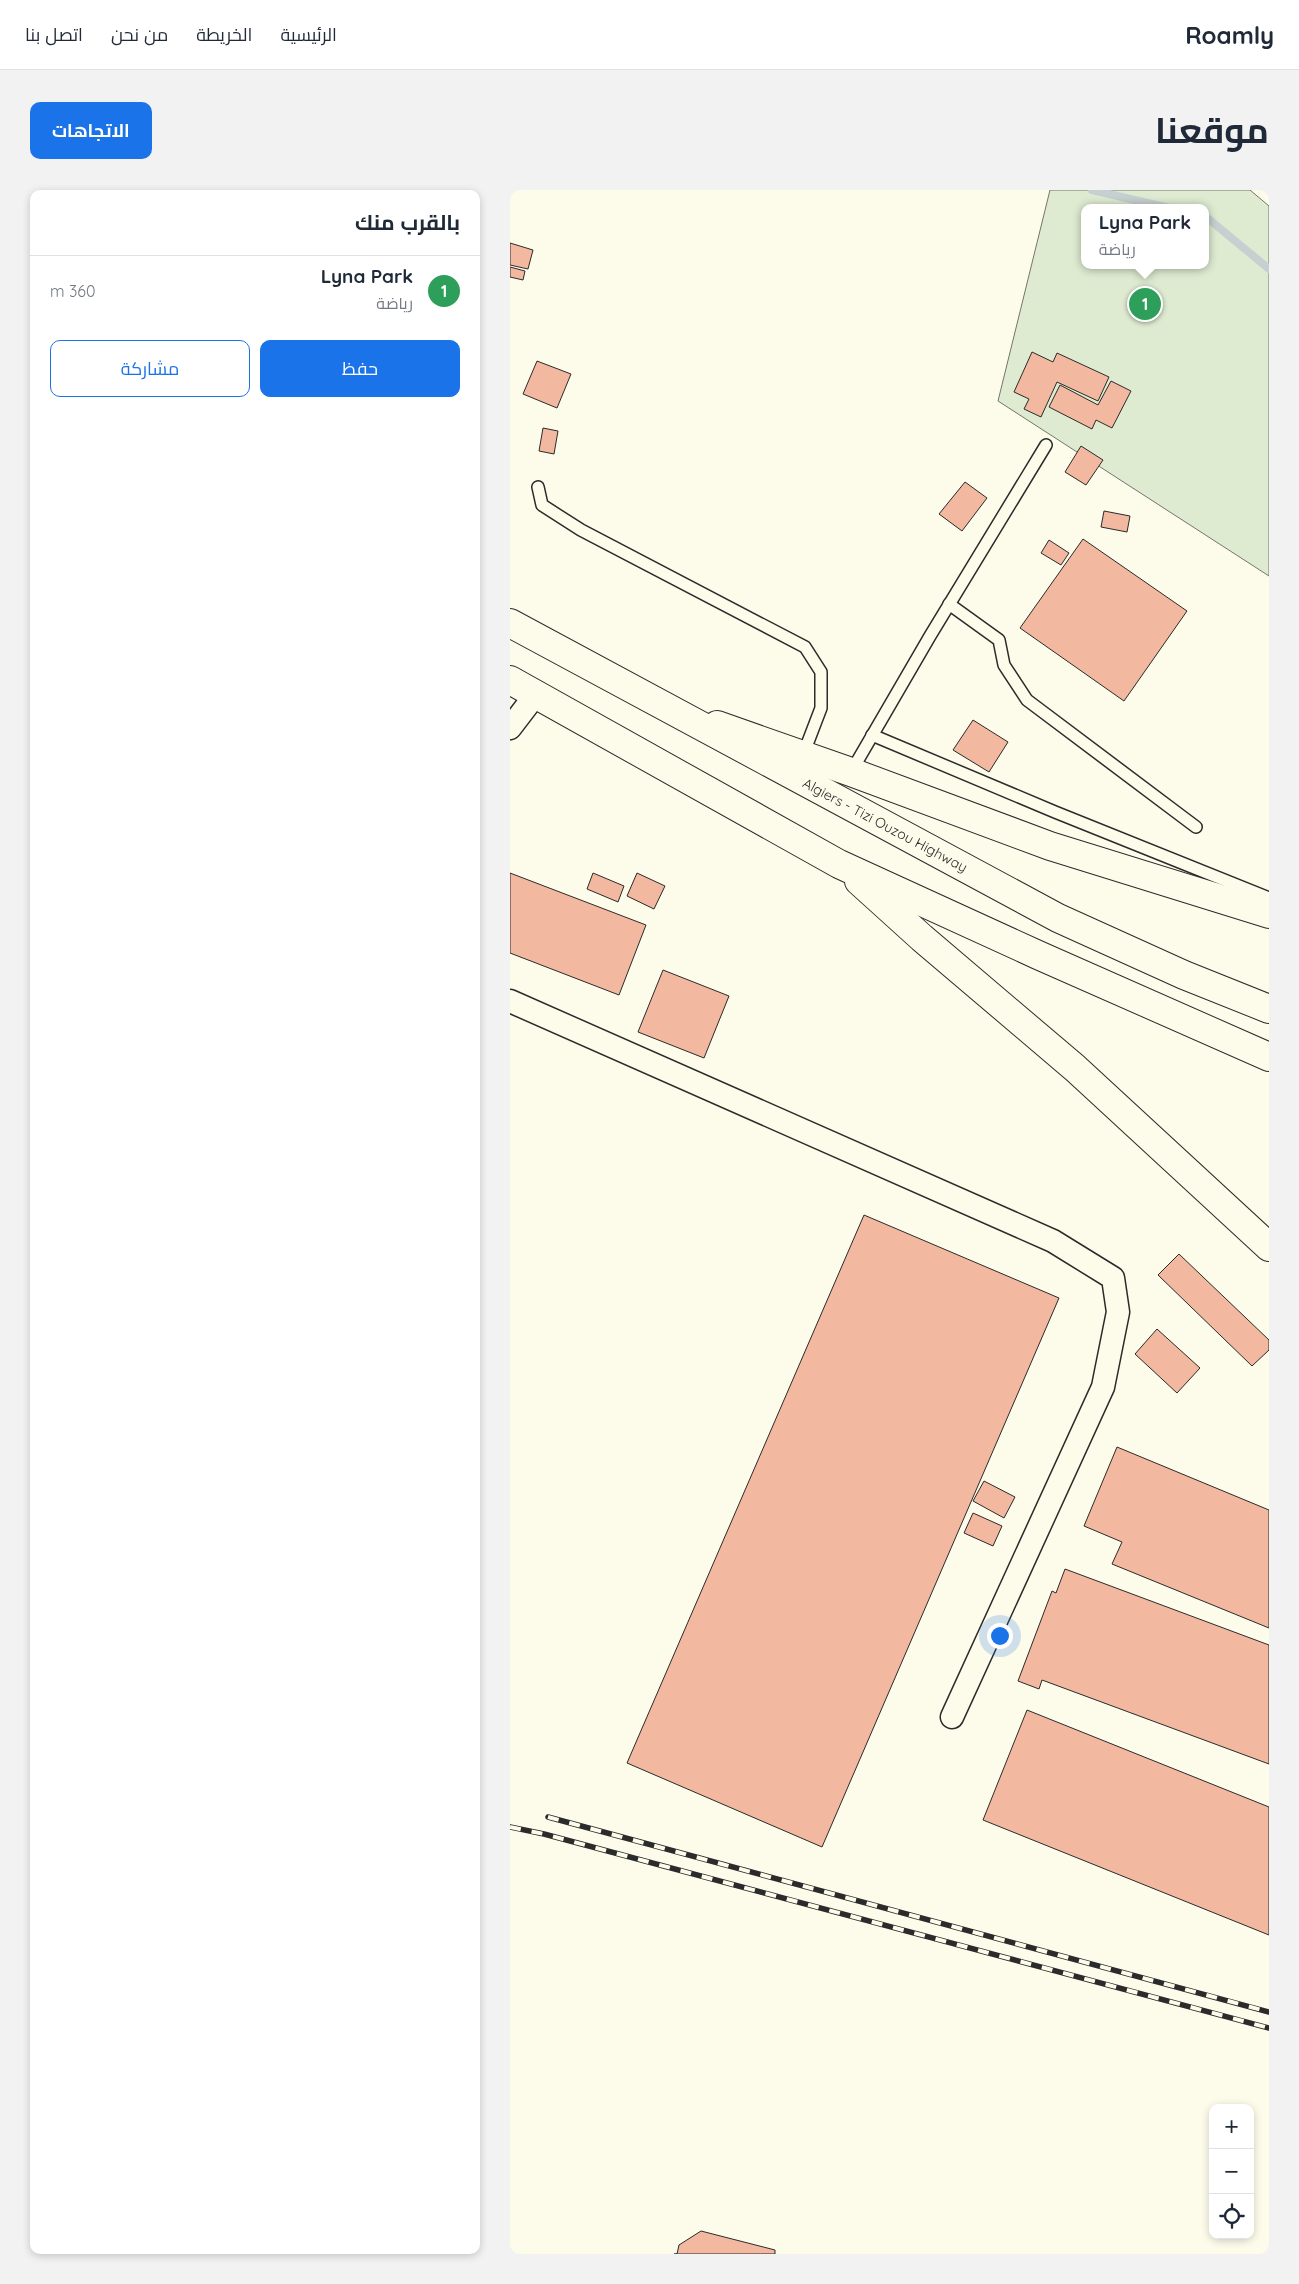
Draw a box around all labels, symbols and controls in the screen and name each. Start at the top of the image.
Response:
text: Roamly [1185,20,1274,50]
text: اتصل بنا [25,23,83,46]
text: من نحن [111,23,168,46]
text: الخريطة [196,23,252,46]
text: الرئيسية [280,23,337,46]
button: الاتجاهات [30,102,152,159]
text: موقعنا [1155,108,1269,152]
popup [1081,204,1209,269]
text: بالقرب منك [355,209,460,235]
text: Lyna Park [1099,210,1191,234]
text: رياضة [1099,239,1136,259]
text: Lyna Park [321,264,413,288]
text: 360 m [50,281,95,301]
text: 1 [441,281,447,301]
pin: 1 [1129,285,1161,323]
text: رياضة [376,293,413,313]
button: مشاركة [50,340,250,397]
button: حفظ [260,340,460,397]
street label: Algiers - Tizi Ouzou Highway [799,774,971,876]
your location [987,1623,1013,1649]
map controls [1209,2104,1254,2239]
button: + [1209,2104,1254,2149]
button: − [1209,2149,1254,2194]
button: locate [1209,2194,1254,2239]

